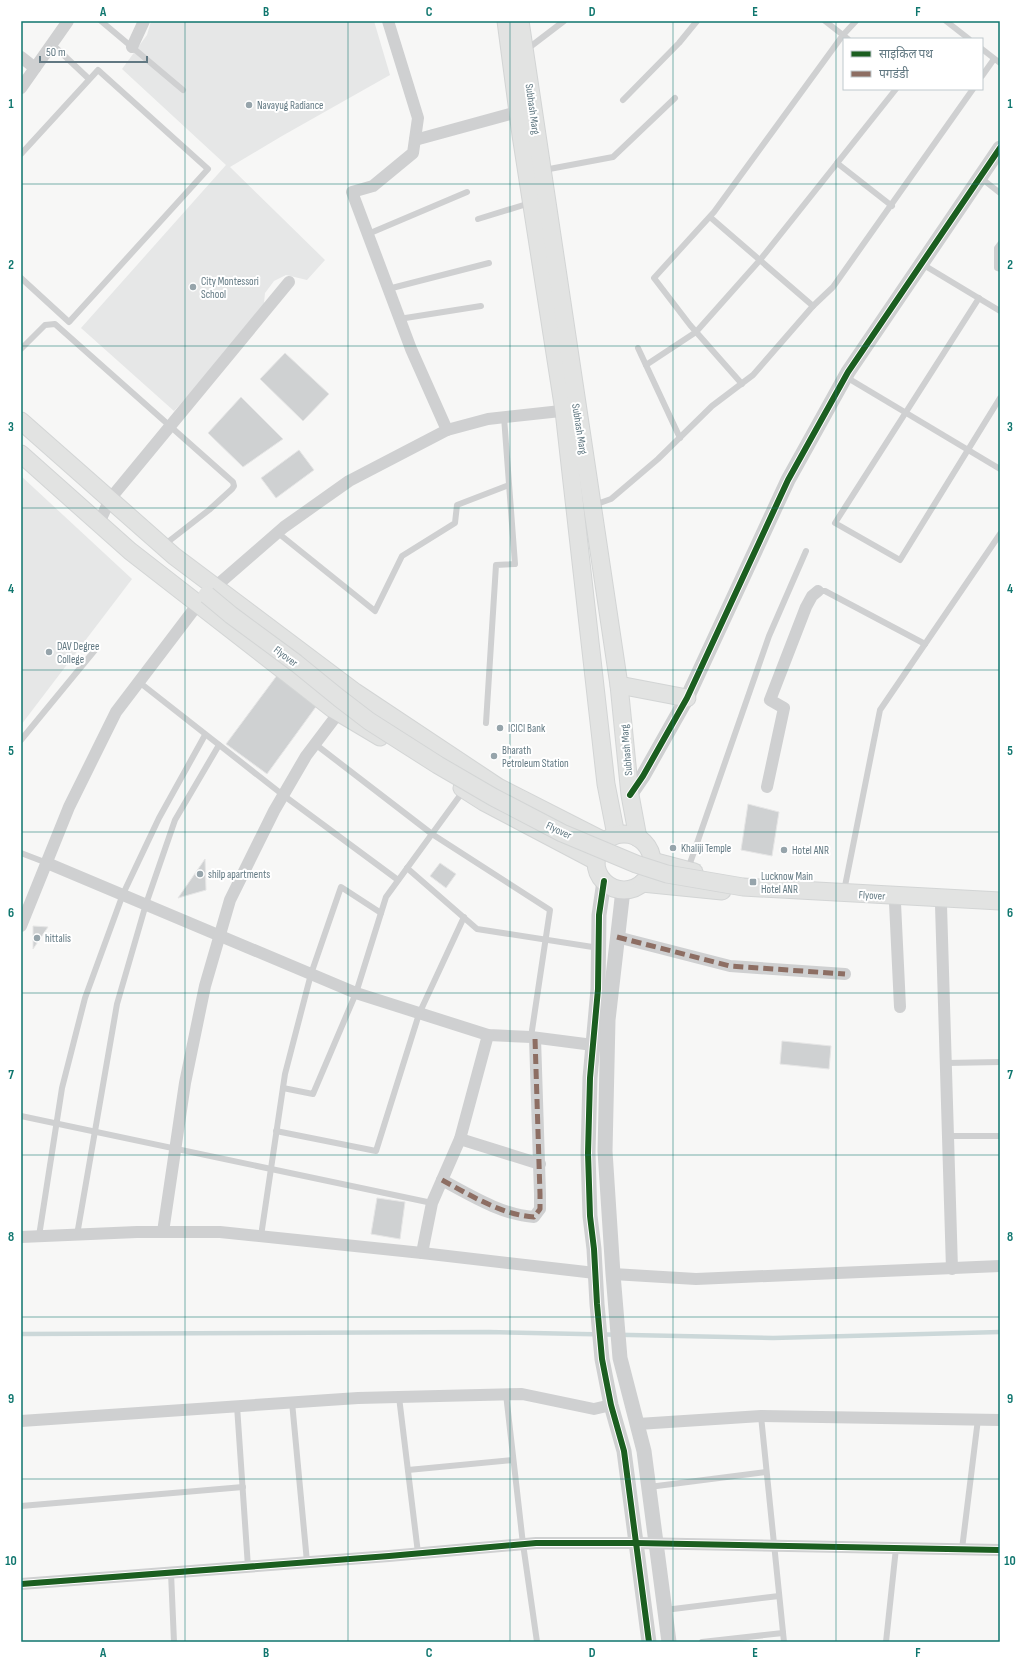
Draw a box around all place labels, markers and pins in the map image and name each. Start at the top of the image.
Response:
place label: Navayug Radiance [257,99,324,112]
marker: Navayug Radiance [244,100,254,110]
place label: City Montessori School [201,275,259,301]
marker: City Montessori School [188,282,198,292]
place label: DAV Degree College [57,640,99,666]
marker: DAV Degree College [44,647,54,657]
place label: ICICI Bank [508,722,546,735]
marker: ICICI Bank [495,723,505,733]
place label: Bharath Petroleum Station [502,744,569,770]
marker: Bharath Petroleum Station [489,751,499,761]
place label: Khaliji Temple [681,842,731,855]
marker: Khaliji Temple [668,843,678,853]
place label: Hotel ANR [792,844,829,857]
marker: Hotel ANR [779,845,789,855]
place label: shilp apartments [208,868,270,881]
marker: shilp apartments [195,869,205,879]
place label: Lucknow Main Hotel ANR [761,870,813,896]
marker: Lucknow Main Hotel ANR [748,877,758,887]
place label: hittalis [45,932,71,945]
marker: hittalis [32,933,42,943]

